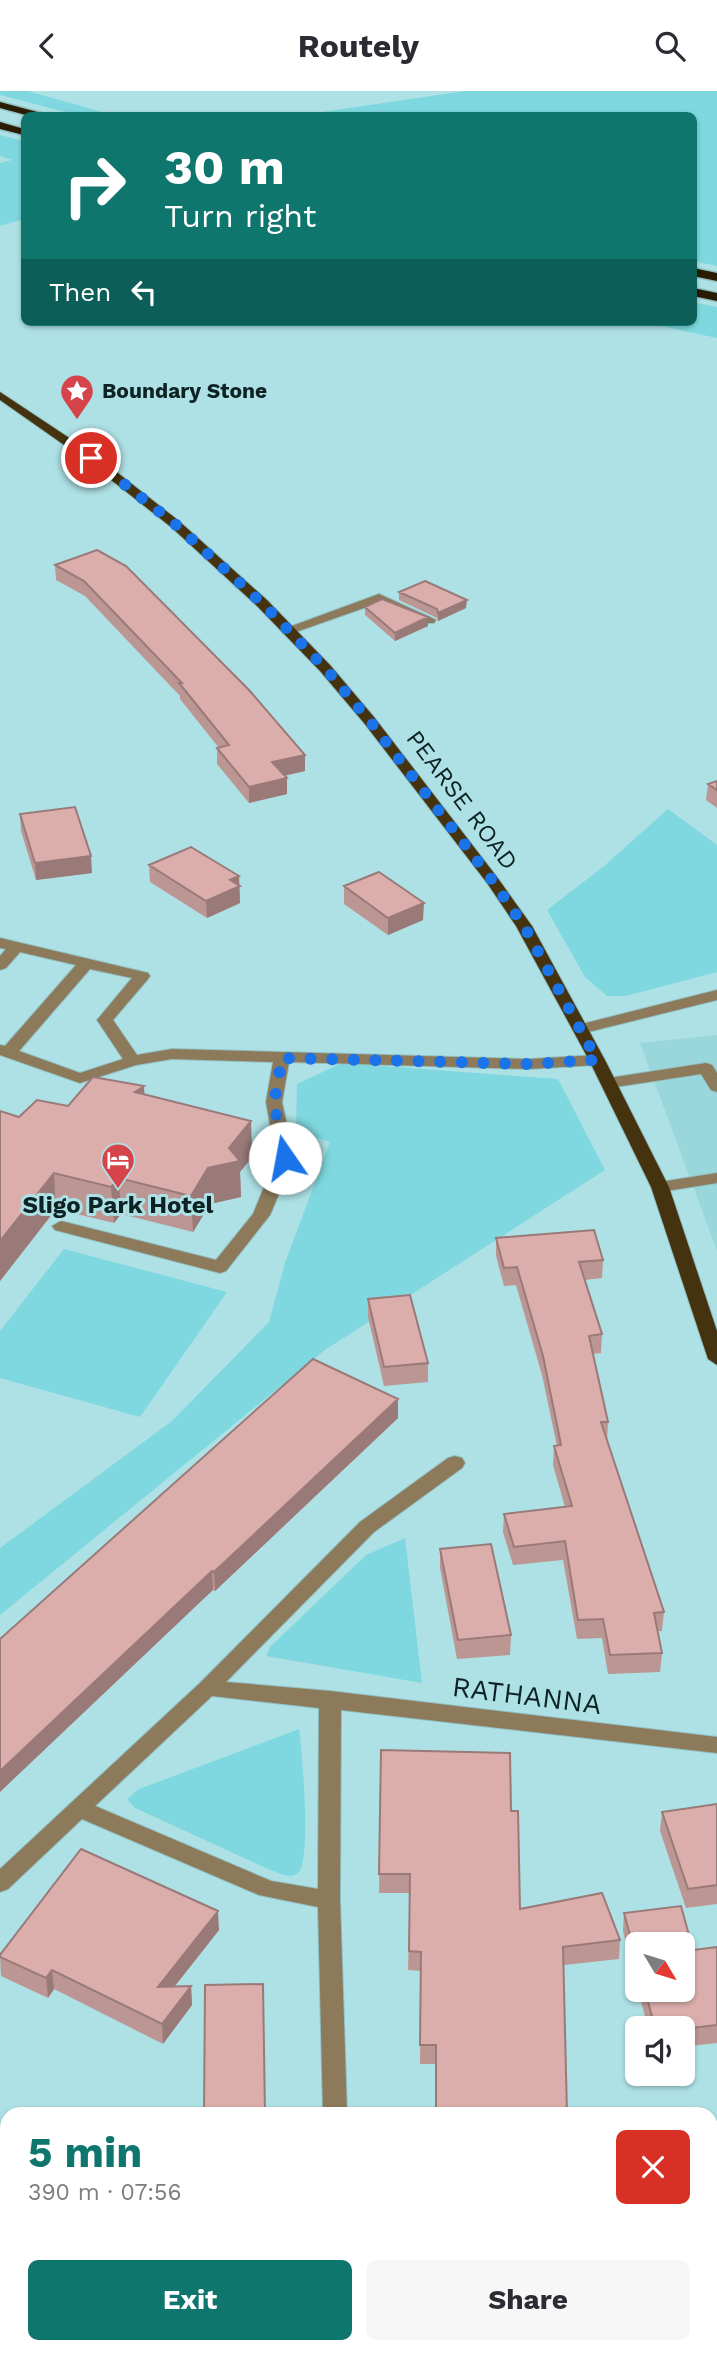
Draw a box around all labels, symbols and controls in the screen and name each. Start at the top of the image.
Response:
icon: back [28,27,66,65]
text: Routely [298,27,419,65]
icon: search [651,27,689,65]
text: 30 m [164,138,285,196]
icon: right [49,140,140,231]
text: Turn right [164,197,316,235]
icon: left [125,273,163,311]
text: Then [49,277,111,307]
place icon: Boundary Stone [58,372,96,421]
place label: Boundary Stone [102,378,267,403]
pin [61,428,121,488]
icon: arrive [72,439,110,477]
street label: PEARSE ROAD [401,725,523,875]
position arrow [248,1121,322,1195]
hotel icon: Sligo Park Hotel [99,1141,137,1190]
place label: Sligo Park Hotel [23,1191,214,1219]
street label: RATHANNA [450,1670,603,1721]
north arrow [625,1932,695,2002]
map controls [625,1932,695,2086]
button: sound [625,2016,695,2086]
text: 5 min [28,2128,142,2177]
button: close [616,2130,690,2204]
text: 390 m · 07:56 [28,2179,181,2206]
button: Exit [28,2260,352,2340]
button: Share [366,2260,690,2340]

